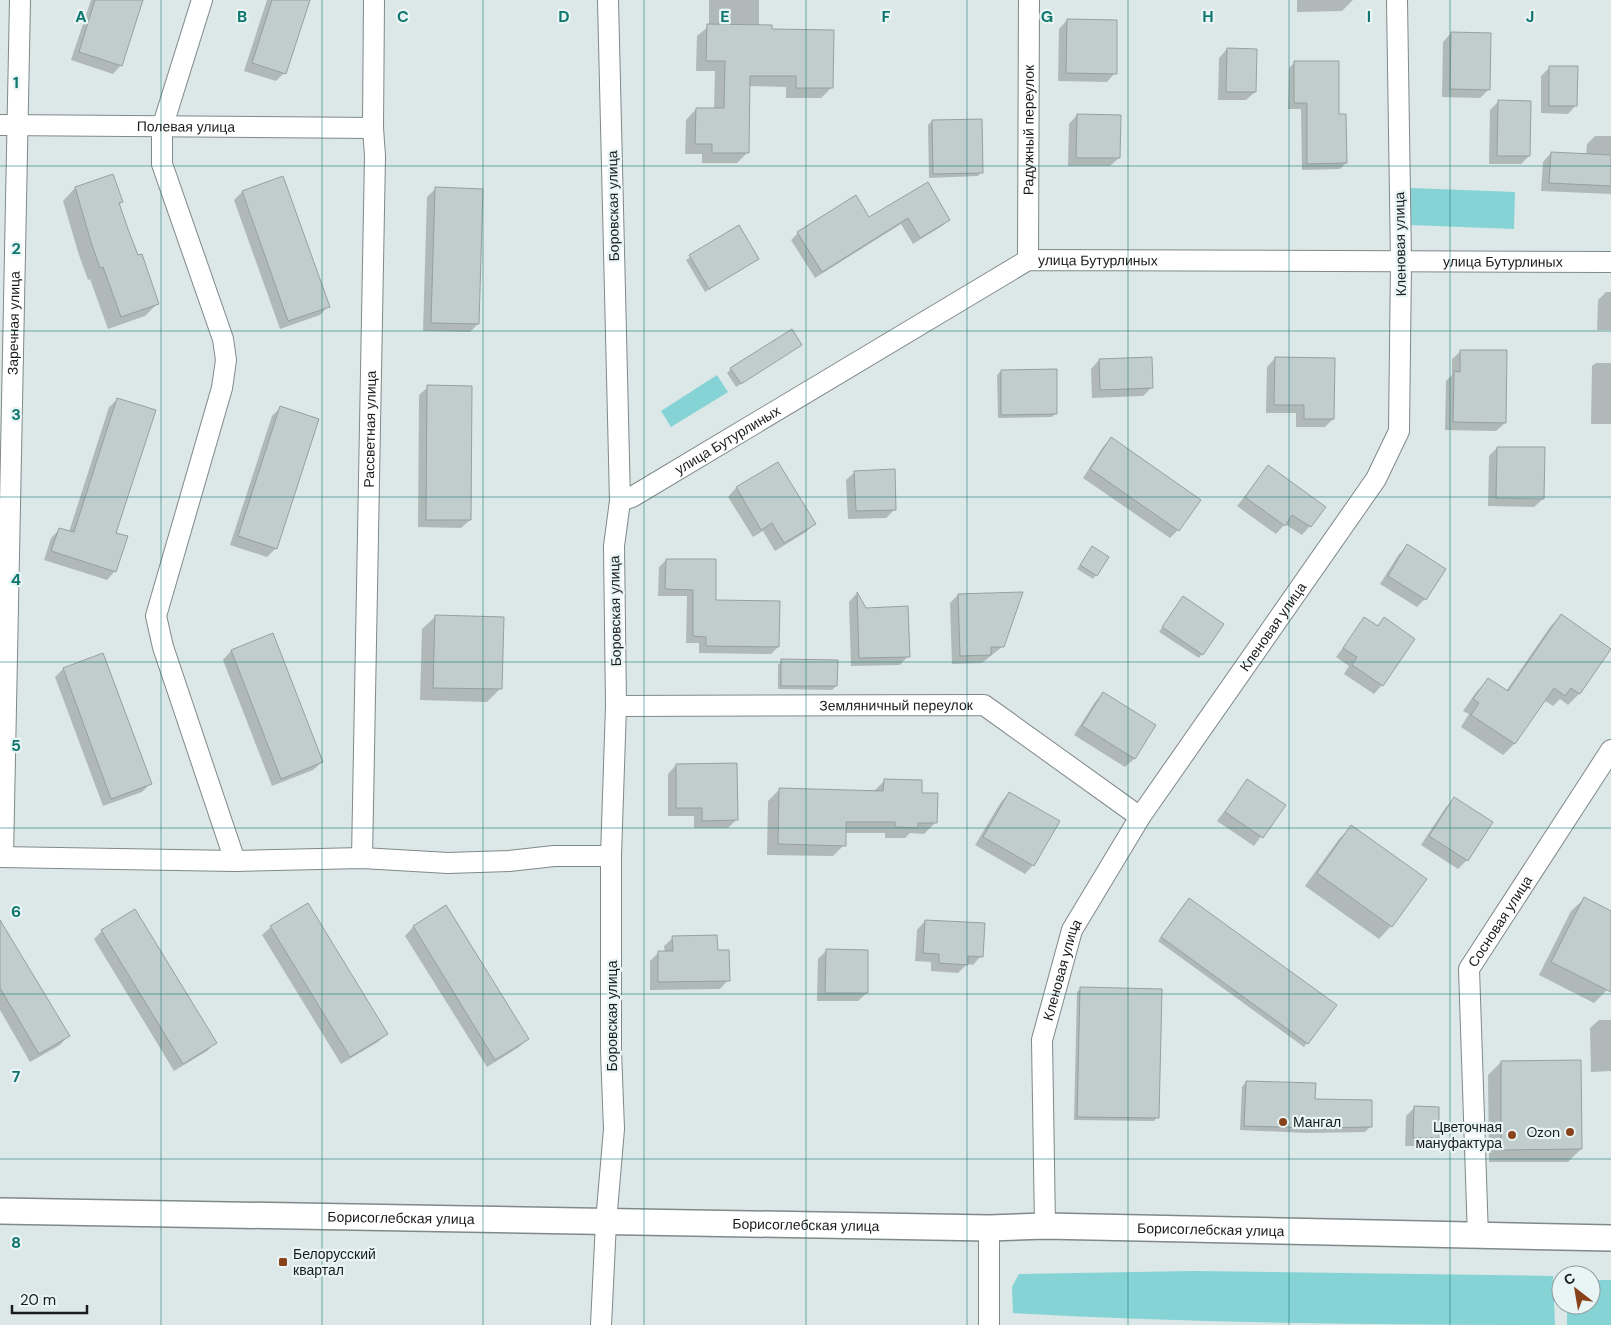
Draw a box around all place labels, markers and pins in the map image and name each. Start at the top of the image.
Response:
place label: Мангал [1293,1113,1341,1131]
marker: Мангал [1277,1116,1289,1128]
place label: Цветочная мануфактура [1415,1118,1502,1152]
place label: Ozon [1526,1123,1560,1141]
marker: Ozon [1564,1126,1576,1138]
marker: Цветочная мануфактура [1506,1129,1518,1141]
place label: Белорусский квартал [293,1245,376,1279]
marker: Белорусский квартал [277,1256,289,1268]

